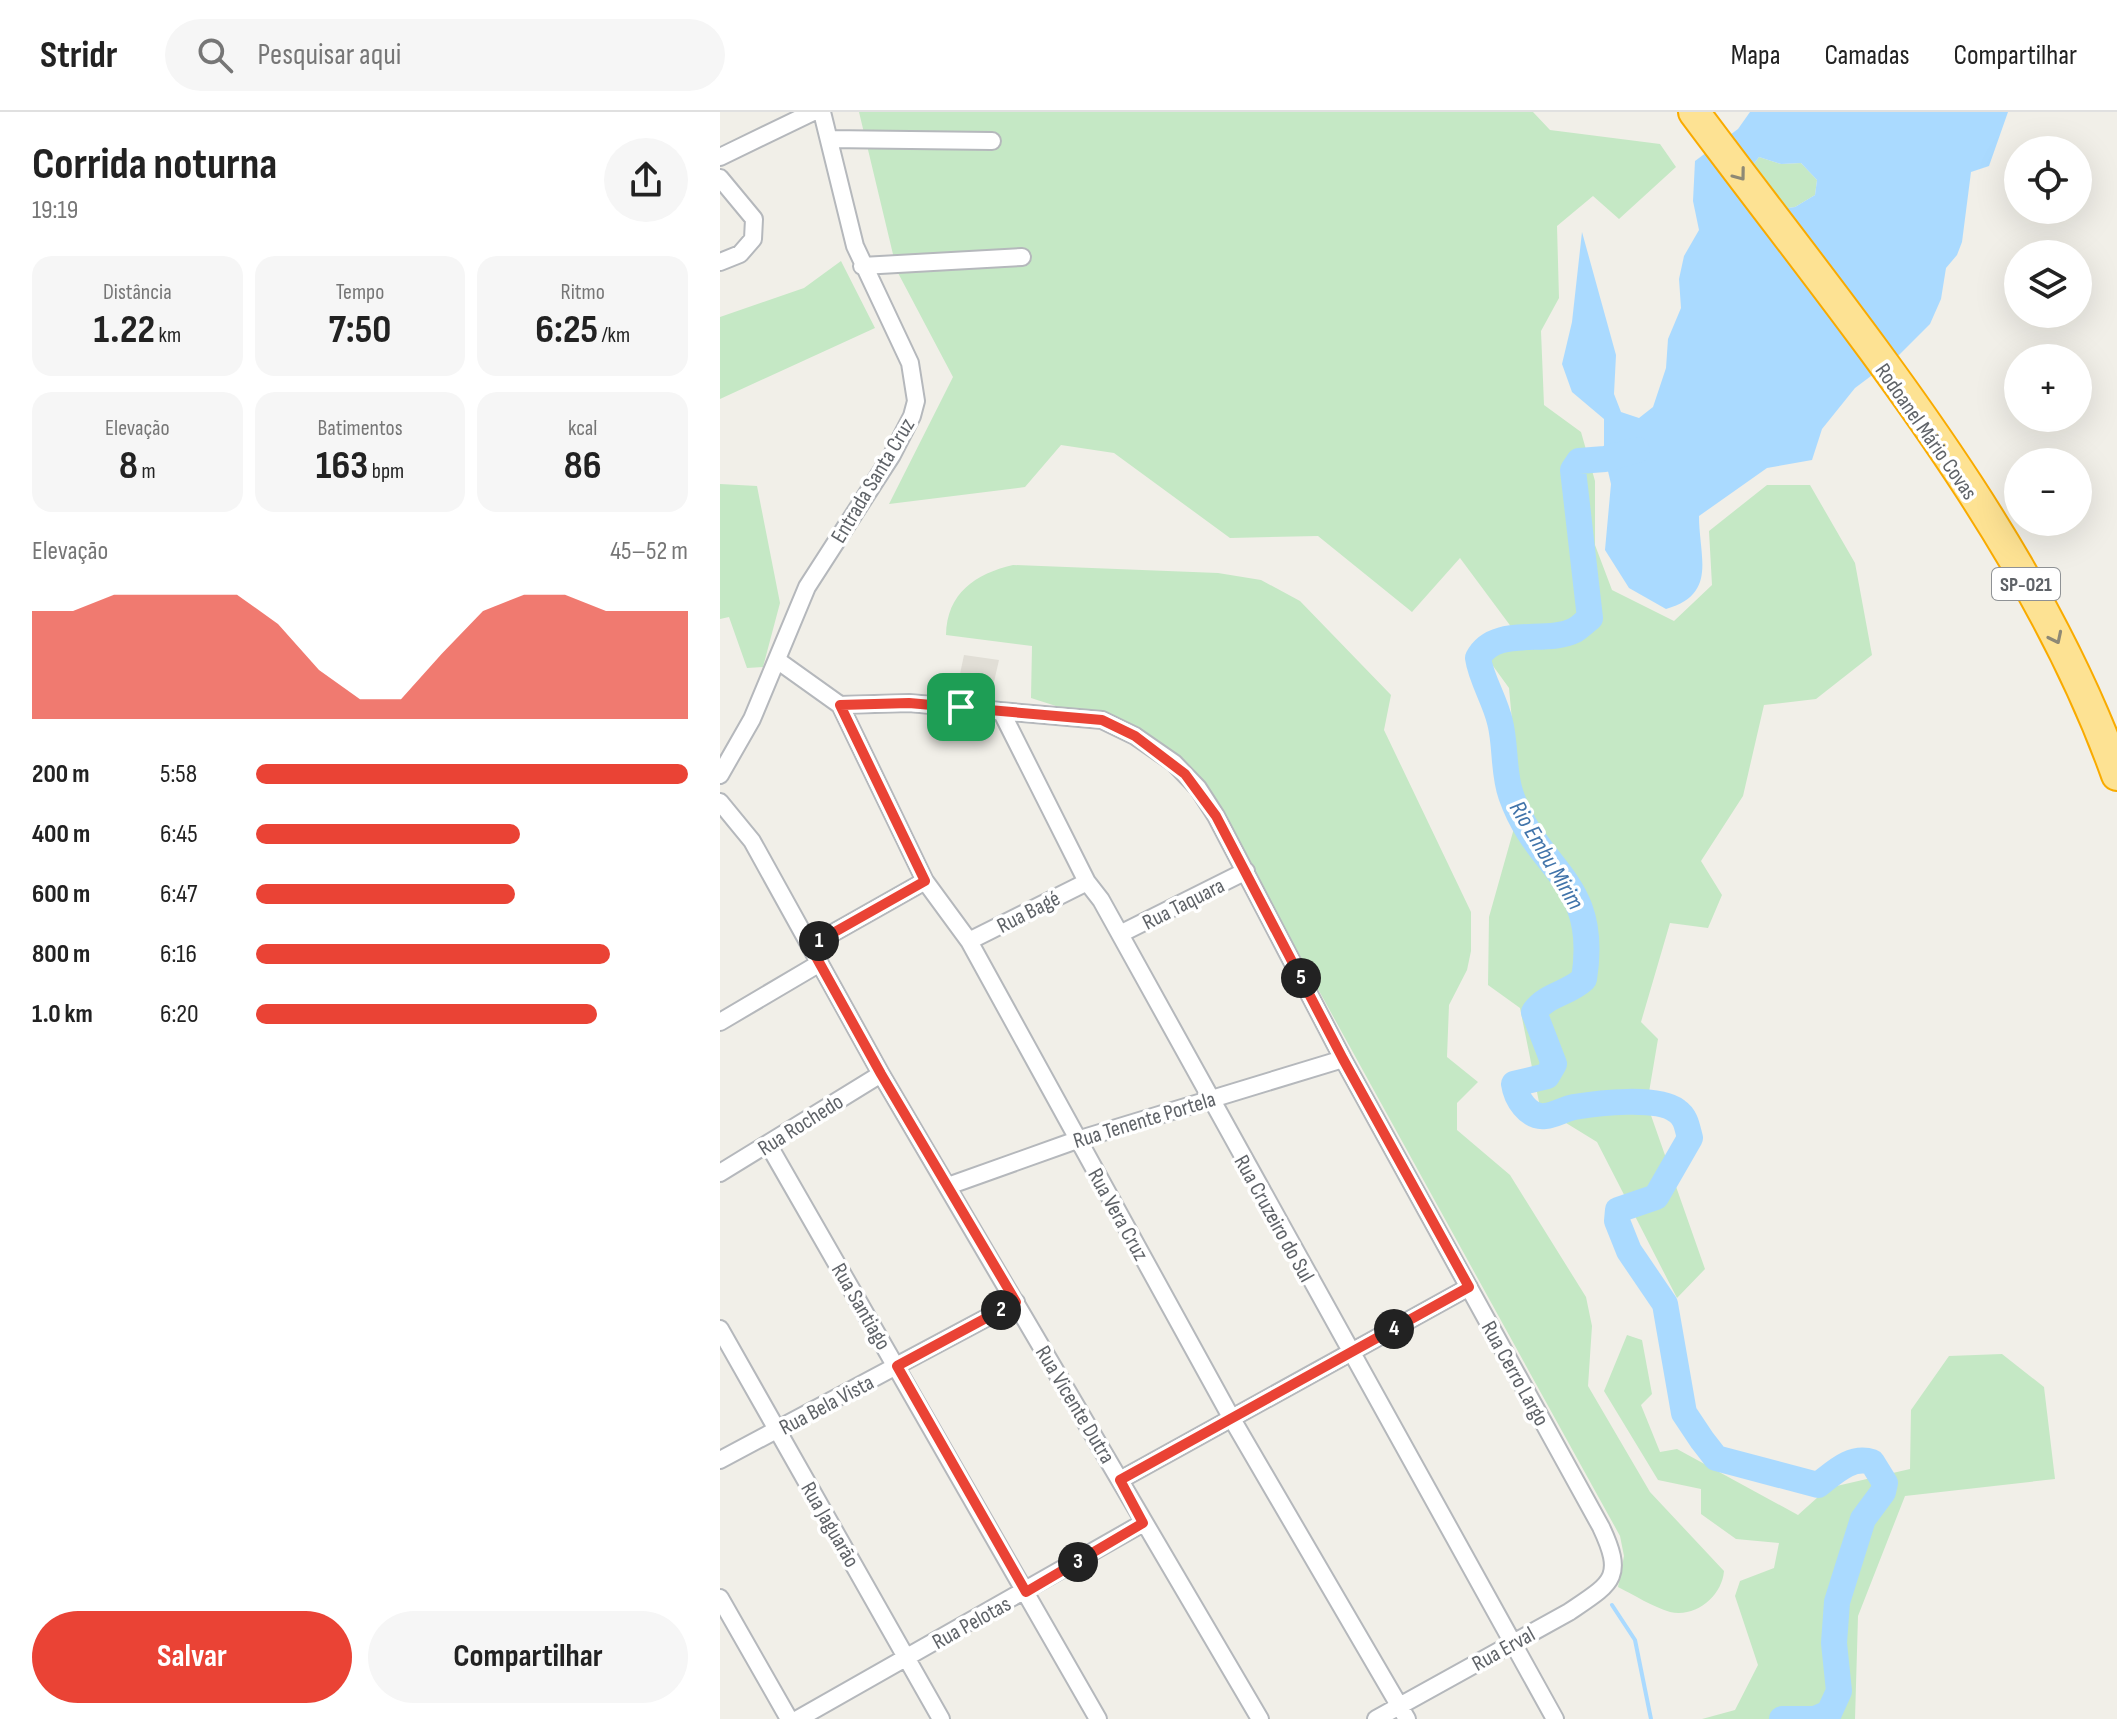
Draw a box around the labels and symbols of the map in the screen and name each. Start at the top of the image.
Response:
one-way arrow [1731,166,1745,180]
street label: Rodoanel Mário Covas [1869,359,1983,505]
street label: Entrada Santa Cruz [825,413,921,548]
road number: SP-021 [1992,568,2060,600]
one-way arrow [2046,629,2062,644]
pin [927,673,995,741]
water label: Rio Embu Mirim [1503,796,1590,915]
street label: Rua Taquara [1138,872,1229,936]
street label: Rua Bagé [993,885,1065,940]
pin: 1 [799,921,839,961]
pin: 5 [1281,958,1321,998]
street label: Rua Tenente Portela [1070,1086,1219,1155]
street label: Rua Rochedo [753,1088,849,1162]
street label: Rua Cruzeiro do Sul [1228,1151,1320,1287]
street label: Rua Vera Cruz [1081,1164,1154,1266]
street label: Rua Santiago [825,1258,896,1355]
pin: 2 [981,1290,1021,1330]
pin: 4 [1374,1309,1414,1349]
street label: Rua Cerro Largo [1475,1317,1555,1431]
street label: Rua Vicente Dutra [1029,1341,1120,1469]
street label: Rua Bela Vista [775,1369,879,1441]
street label: Rua Jaguarão [794,1477,865,1572]
pin: 3 [1058,1542,1098,1582]
street label: Rua Pelotas [928,1591,1016,1656]
street label: Rua Erval [1468,1621,1540,1678]

